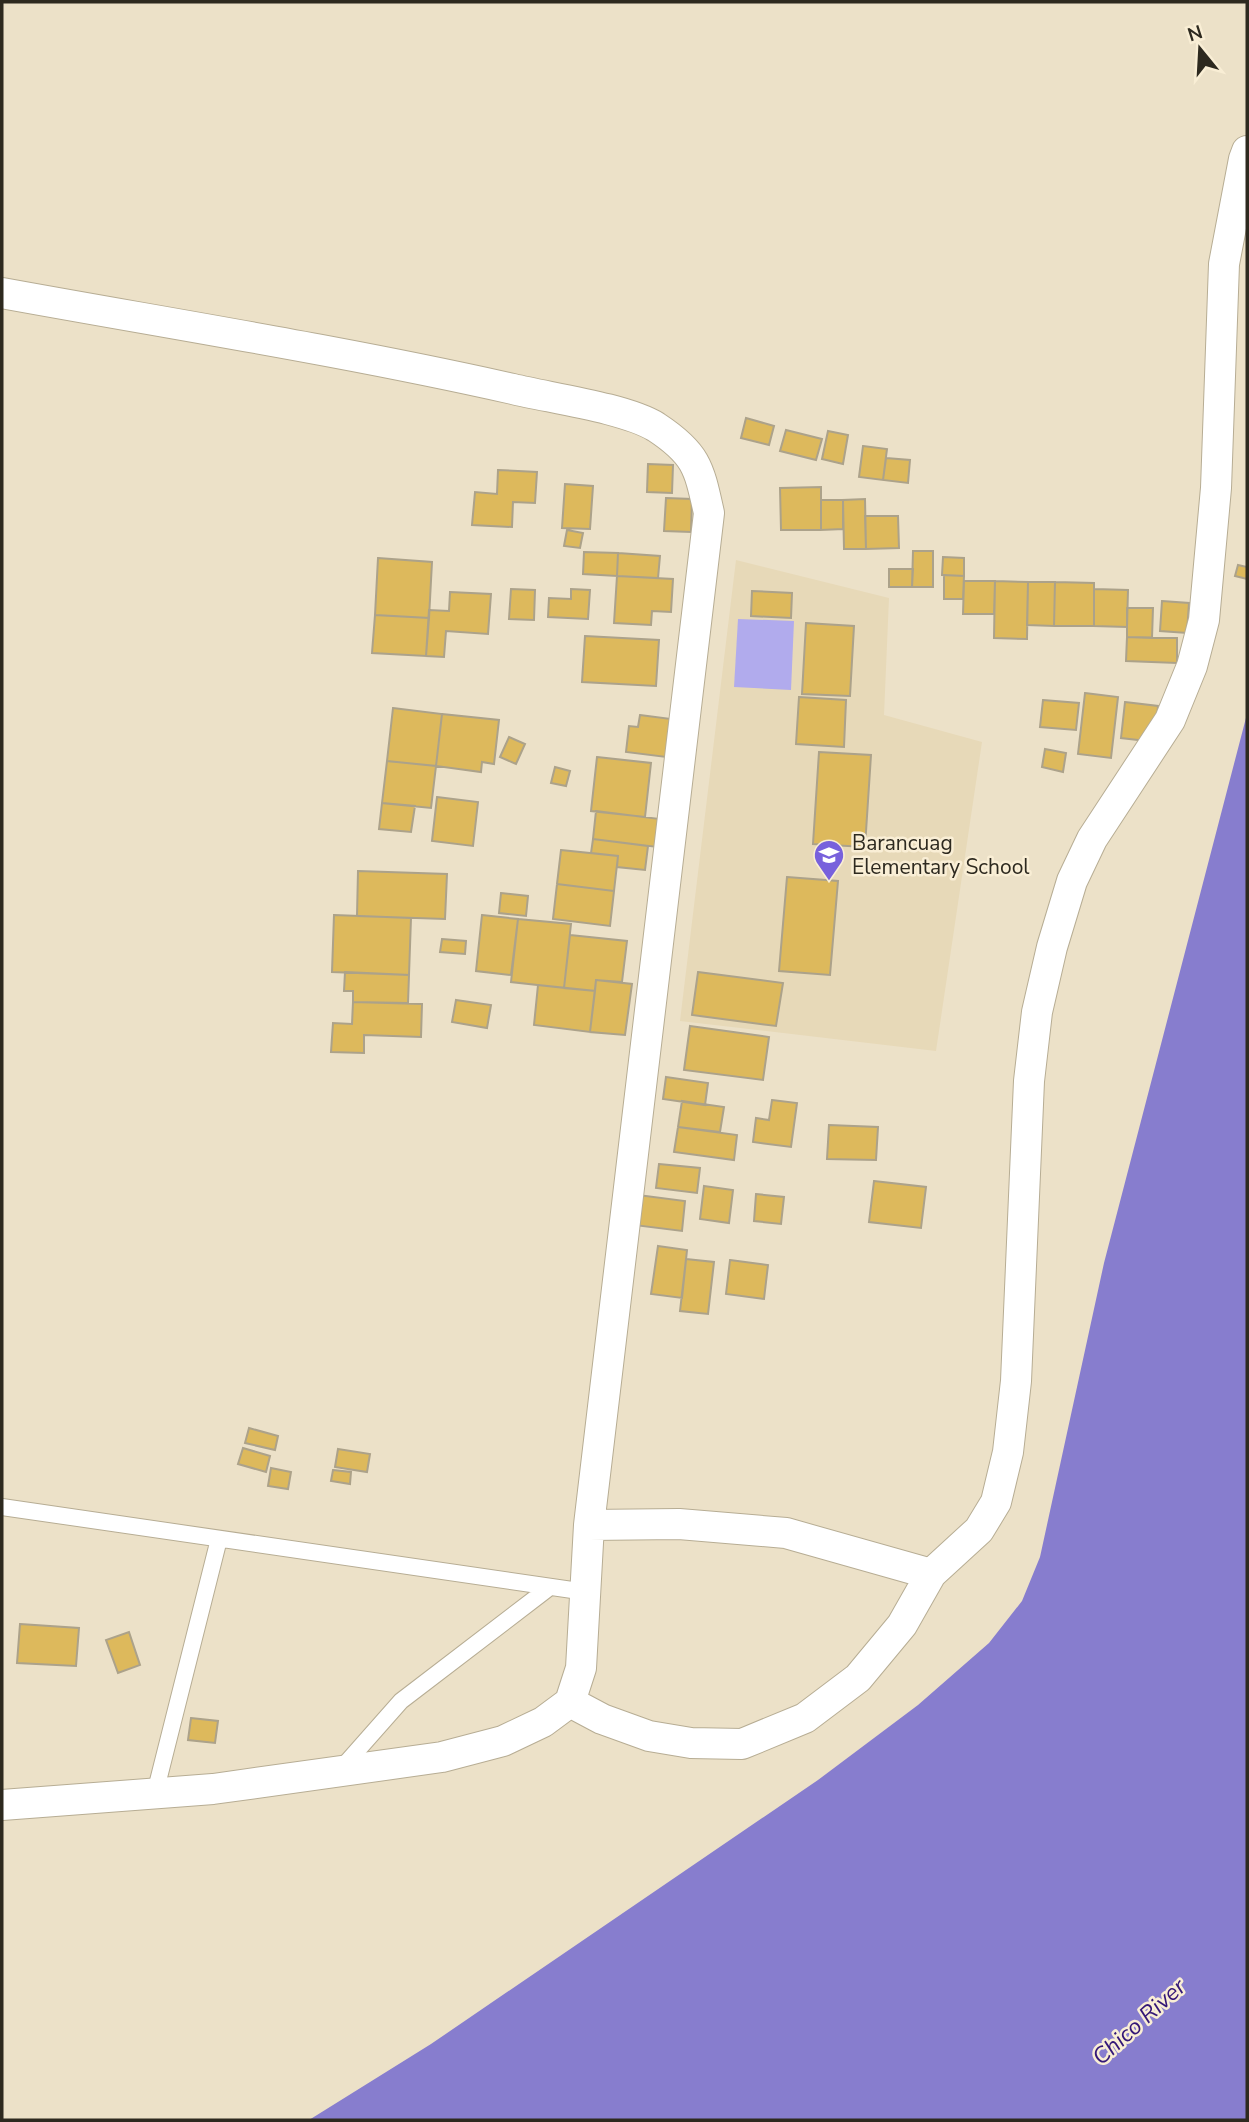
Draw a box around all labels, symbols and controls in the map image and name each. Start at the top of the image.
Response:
north arrow [1165,14,1235,84]
text: N [1184,19,1206,48]
place label: Barancuag Elementary School [852,829,1030,881]
school or university icon: Barancuag Elementary School [812,838,846,882]
water label: Chico River [1086,1971,1193,2072]

